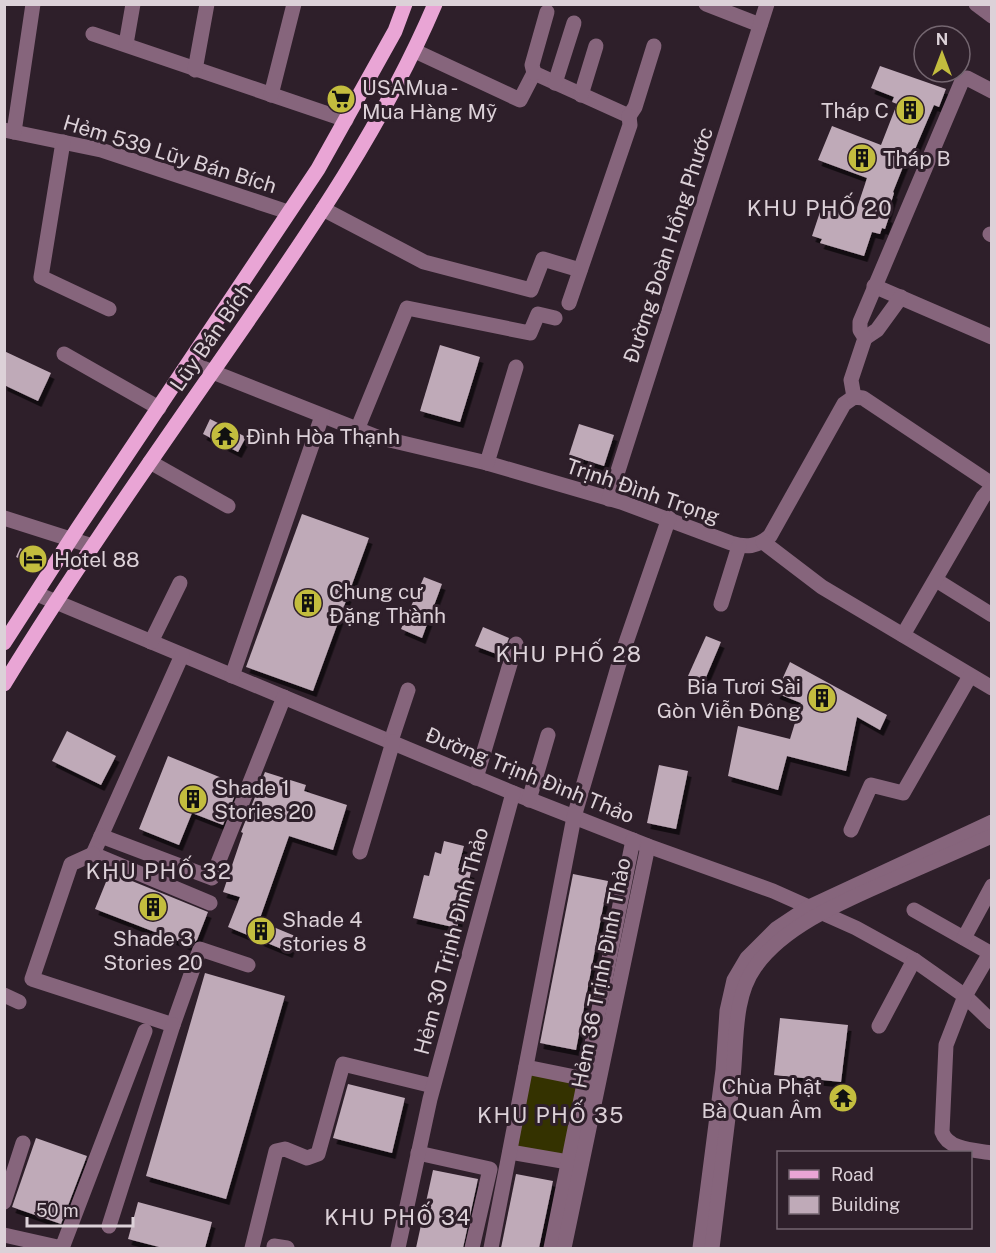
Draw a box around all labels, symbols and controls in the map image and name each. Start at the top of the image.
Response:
north arrow [912,24,972,84]
text: N [936,30,948,49]
place label: USAMua - Mua Hàng Mỹ [362,75,497,124]
supermarket icon: USAMua - Mua Hàng Mỹ [325,83,357,115]
building icon: Tháp C [894,94,926,126]
place label: Tháp C [821,98,889,123]
street label: Hẻm 539 Lũy Bán Bích [60,110,280,198]
street label: Đường Đoàn Hồng Phước [618,124,718,366]
building icon: Tháp B [846,142,878,174]
place label: Tháp B [883,146,951,171]
district label: KHU PHỐ 20 [747,192,893,221]
street label: Lũy Bán Bích [165,278,257,396]
temple icon: Đình Hòa Thạnh [209,420,241,452]
place label: Đình Hòa Thạnh [246,424,400,449]
street label: Trịnh Đình Trọng [563,453,723,529]
hotel icon: Hotel 88 [17,543,49,575]
place label: Hotel 88 [54,547,140,572]
place label: Chung cư Đặng Thành [329,579,446,628]
building icon: Chung cư Đặng Thành [292,587,324,619]
district label: KHU PHỐ 28 [495,638,643,667]
place label: Bia Tươi Sài Gòn Viễn Đông [657,674,801,723]
building icon: Bia Tươi Sài Gòn Viễn Đông [806,682,838,714]
street label: Đường Trịnh Đình Thảo [422,722,638,828]
place label: Shade 1 Stories 20 [214,775,314,824]
building icon: Shade 1 Stories 20 [177,783,209,815]
street label: Hẻm 30 Trịnh Đình Thảo [409,825,493,1057]
district label: KHU PHỐ 32 [86,855,232,884]
street label: Hẻm 36 Trịnh Đình Thảo [566,856,636,1090]
building icon: Shade 3 Stories 20 [137,891,169,923]
place label: Shade 4 stories 8 [282,907,367,956]
building icon: Shade 4 stories 8 [245,915,277,947]
place label: Shade 3 Stories 20 [103,926,203,975]
place label: Chùa Phật Bà Quan Âm [701,1074,822,1123]
temple icon: Chùa Phật Bà Quan Âm [827,1082,859,1114]
district label: KHU PHỐ 35 [477,1099,625,1128]
legend [777,1151,972,1229]
text: Road [831,1164,874,1185]
scale bar [27,1190,134,1228]
text: Building [831,1194,900,1215]
text: 50 m [36,1200,79,1221]
district label: KHU PHỐ 34 [324,1201,472,1230]

